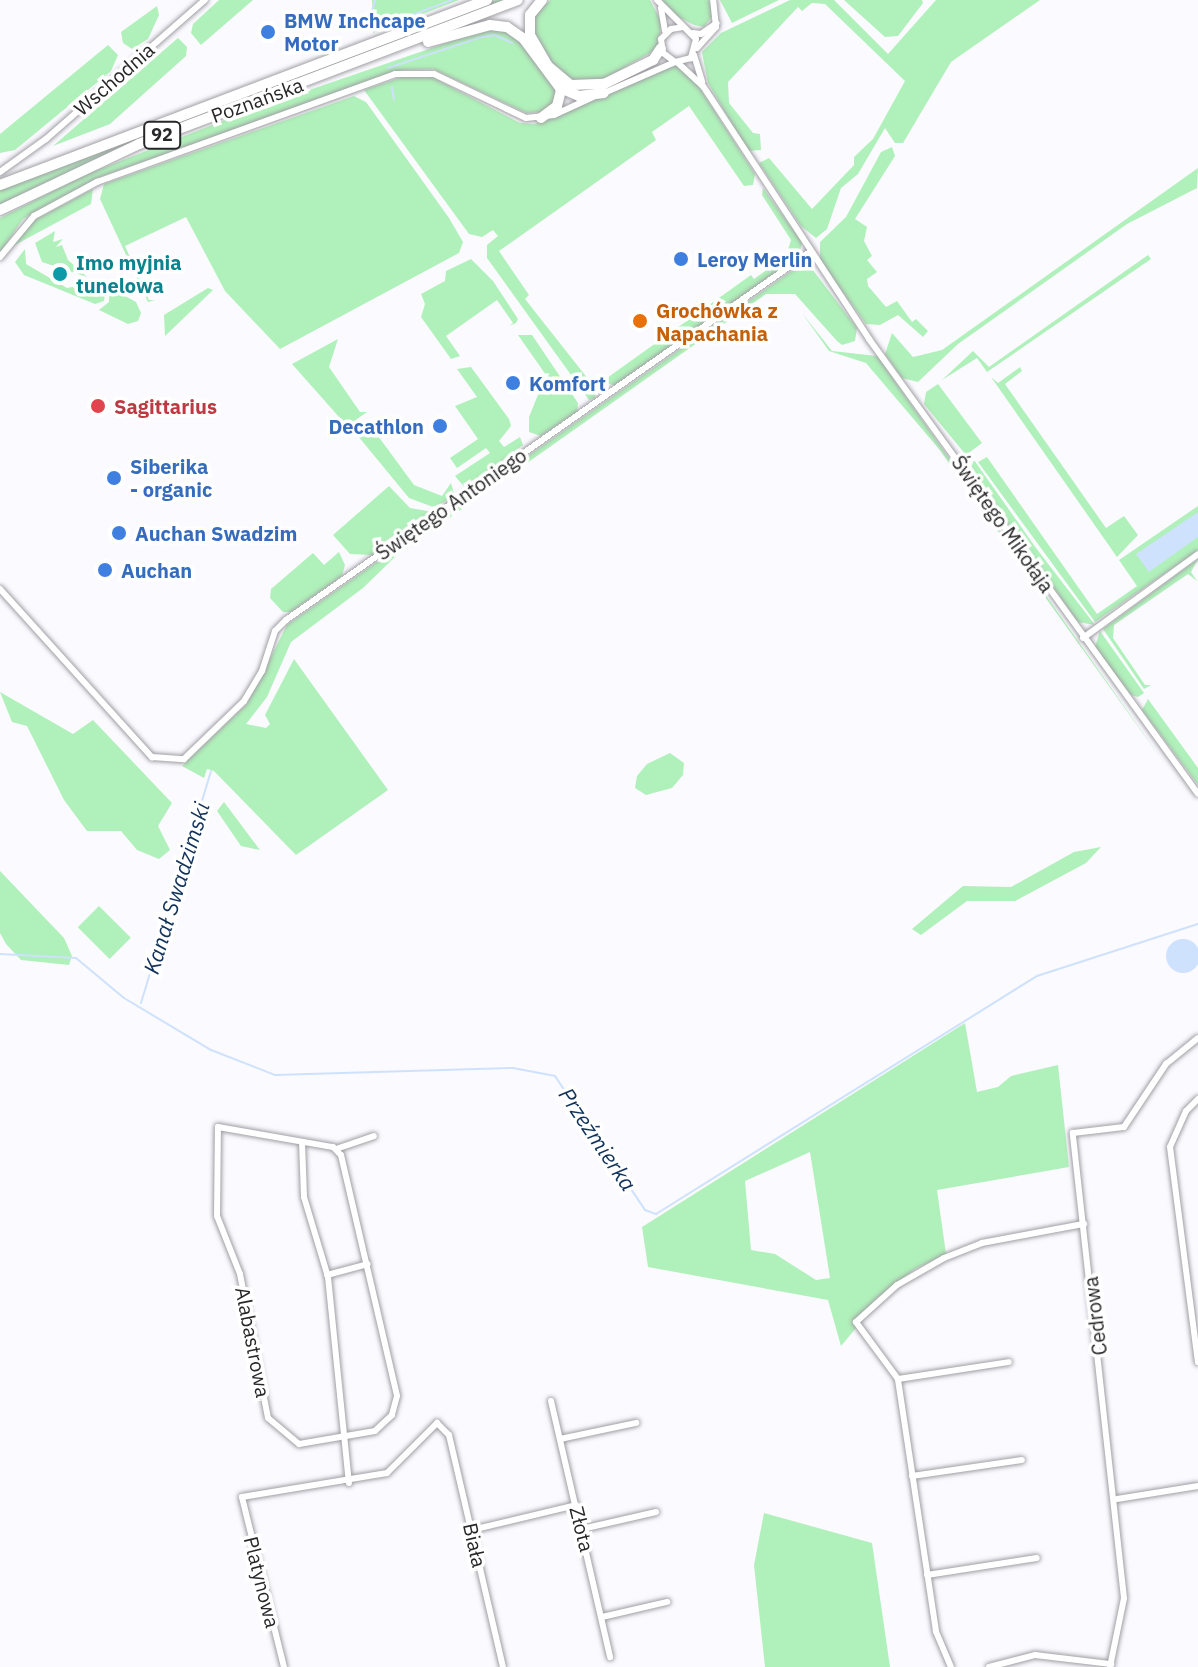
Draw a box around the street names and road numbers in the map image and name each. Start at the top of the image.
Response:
street label: Wschodnia [69,38,159,120]
street label: Poznańska [208,72,306,128]
road number: 92 [142,121,182,149]
street label: Świętego Antoniego [371,443,531,565]
street label: Świętego Mikołaja [947,451,1059,597]
street label: Cedrowa [1078,1275,1112,1357]
street label: Alabastrowa [231,1285,275,1399]
street label: Złota [565,1504,599,1554]
street label: Biała [458,1520,492,1570]
street label: Platynowa [239,1534,285,1630]

